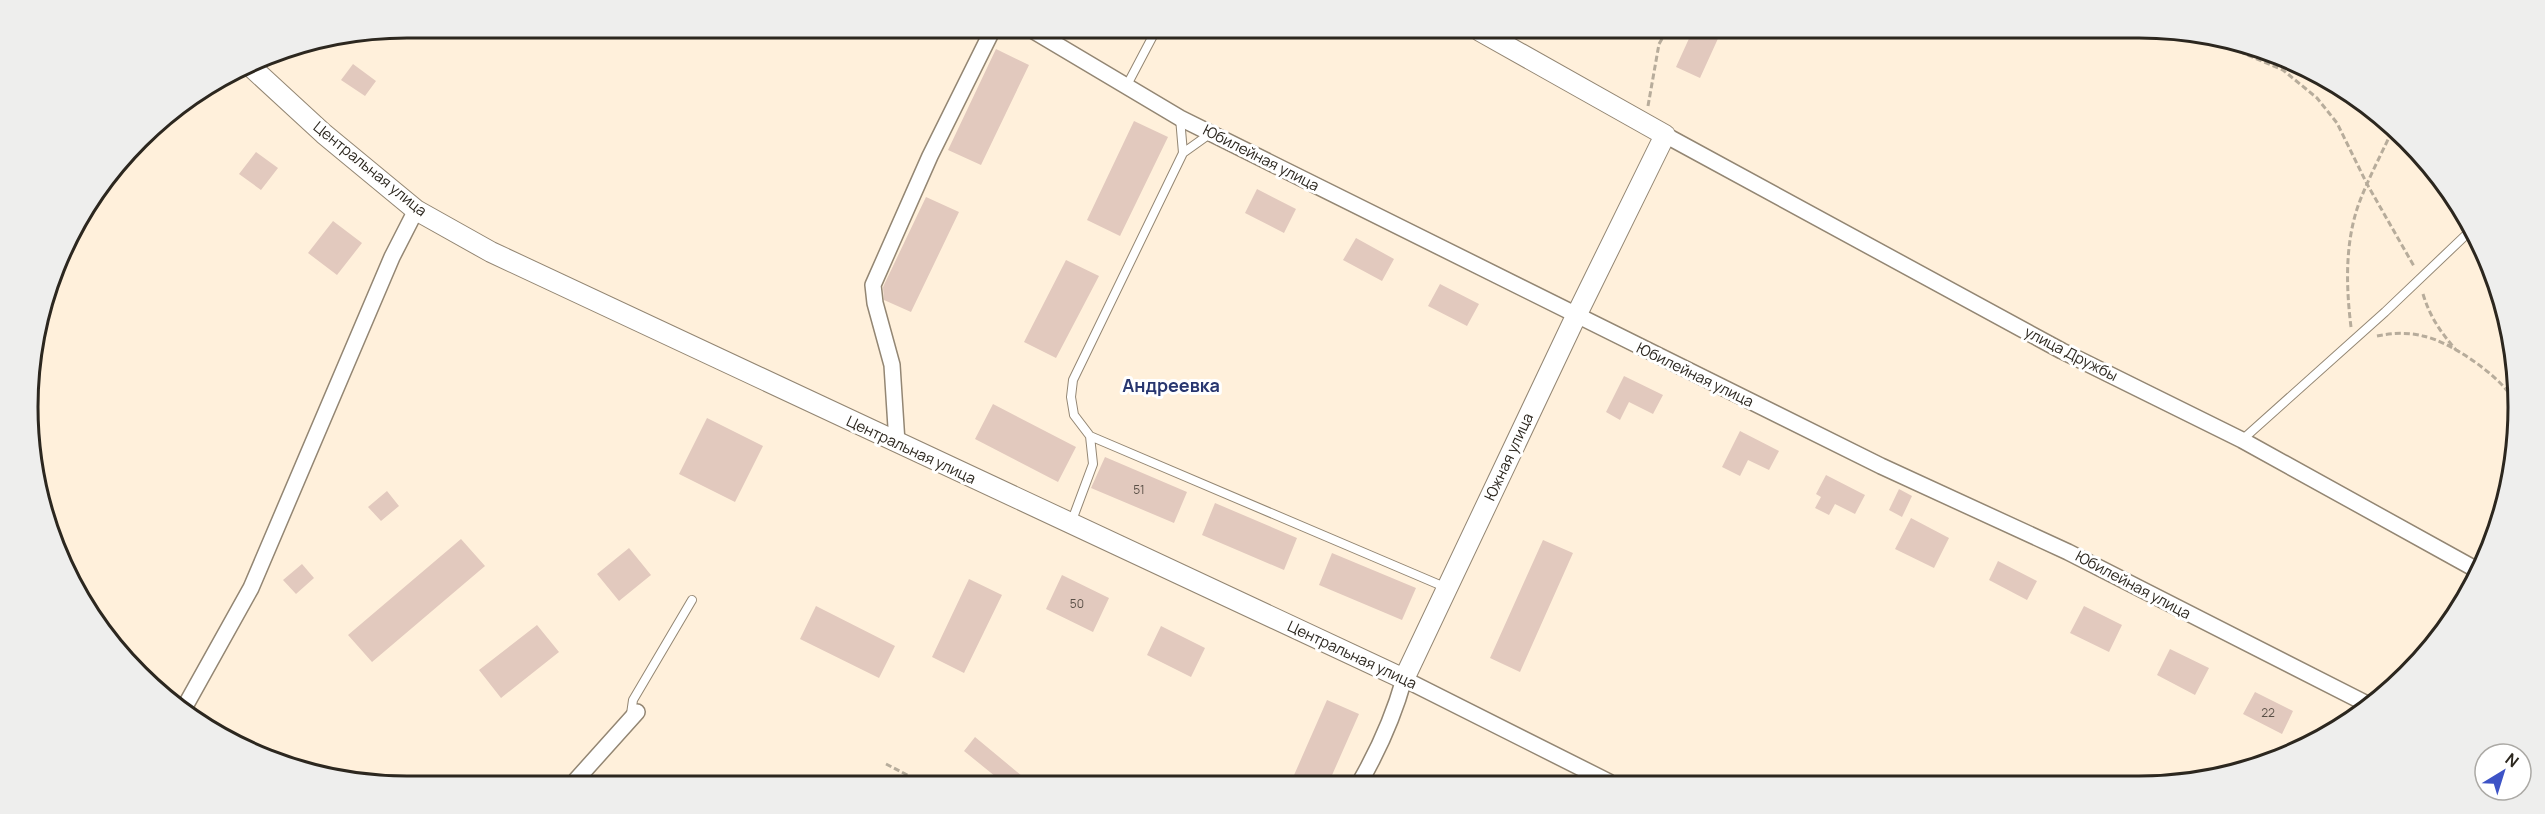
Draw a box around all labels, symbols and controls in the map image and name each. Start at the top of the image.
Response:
street label: Центральная улица [309,116,432,221]
street label: Юбилейная улица [1200,119,1323,196]
street label: улица Дружбы [2021,321,2122,386]
street label: Юбилейная улица [1633,337,1757,412]
district label: Андреевка [1122,373,1220,397]
street label: Южная улица [1479,409,1538,504]
street label: Центральная улица [843,410,979,489]
house number: 51 [1133,481,1145,498]
street label: Юбилейная улица [2072,545,2195,624]
house number: 50 [1070,595,1084,612]
street label: Центральная улица [1284,615,1420,694]
house number: 22 [2261,704,2275,721]
north arrow [2473,742,2533,802]
text: N [2501,748,2524,772]

